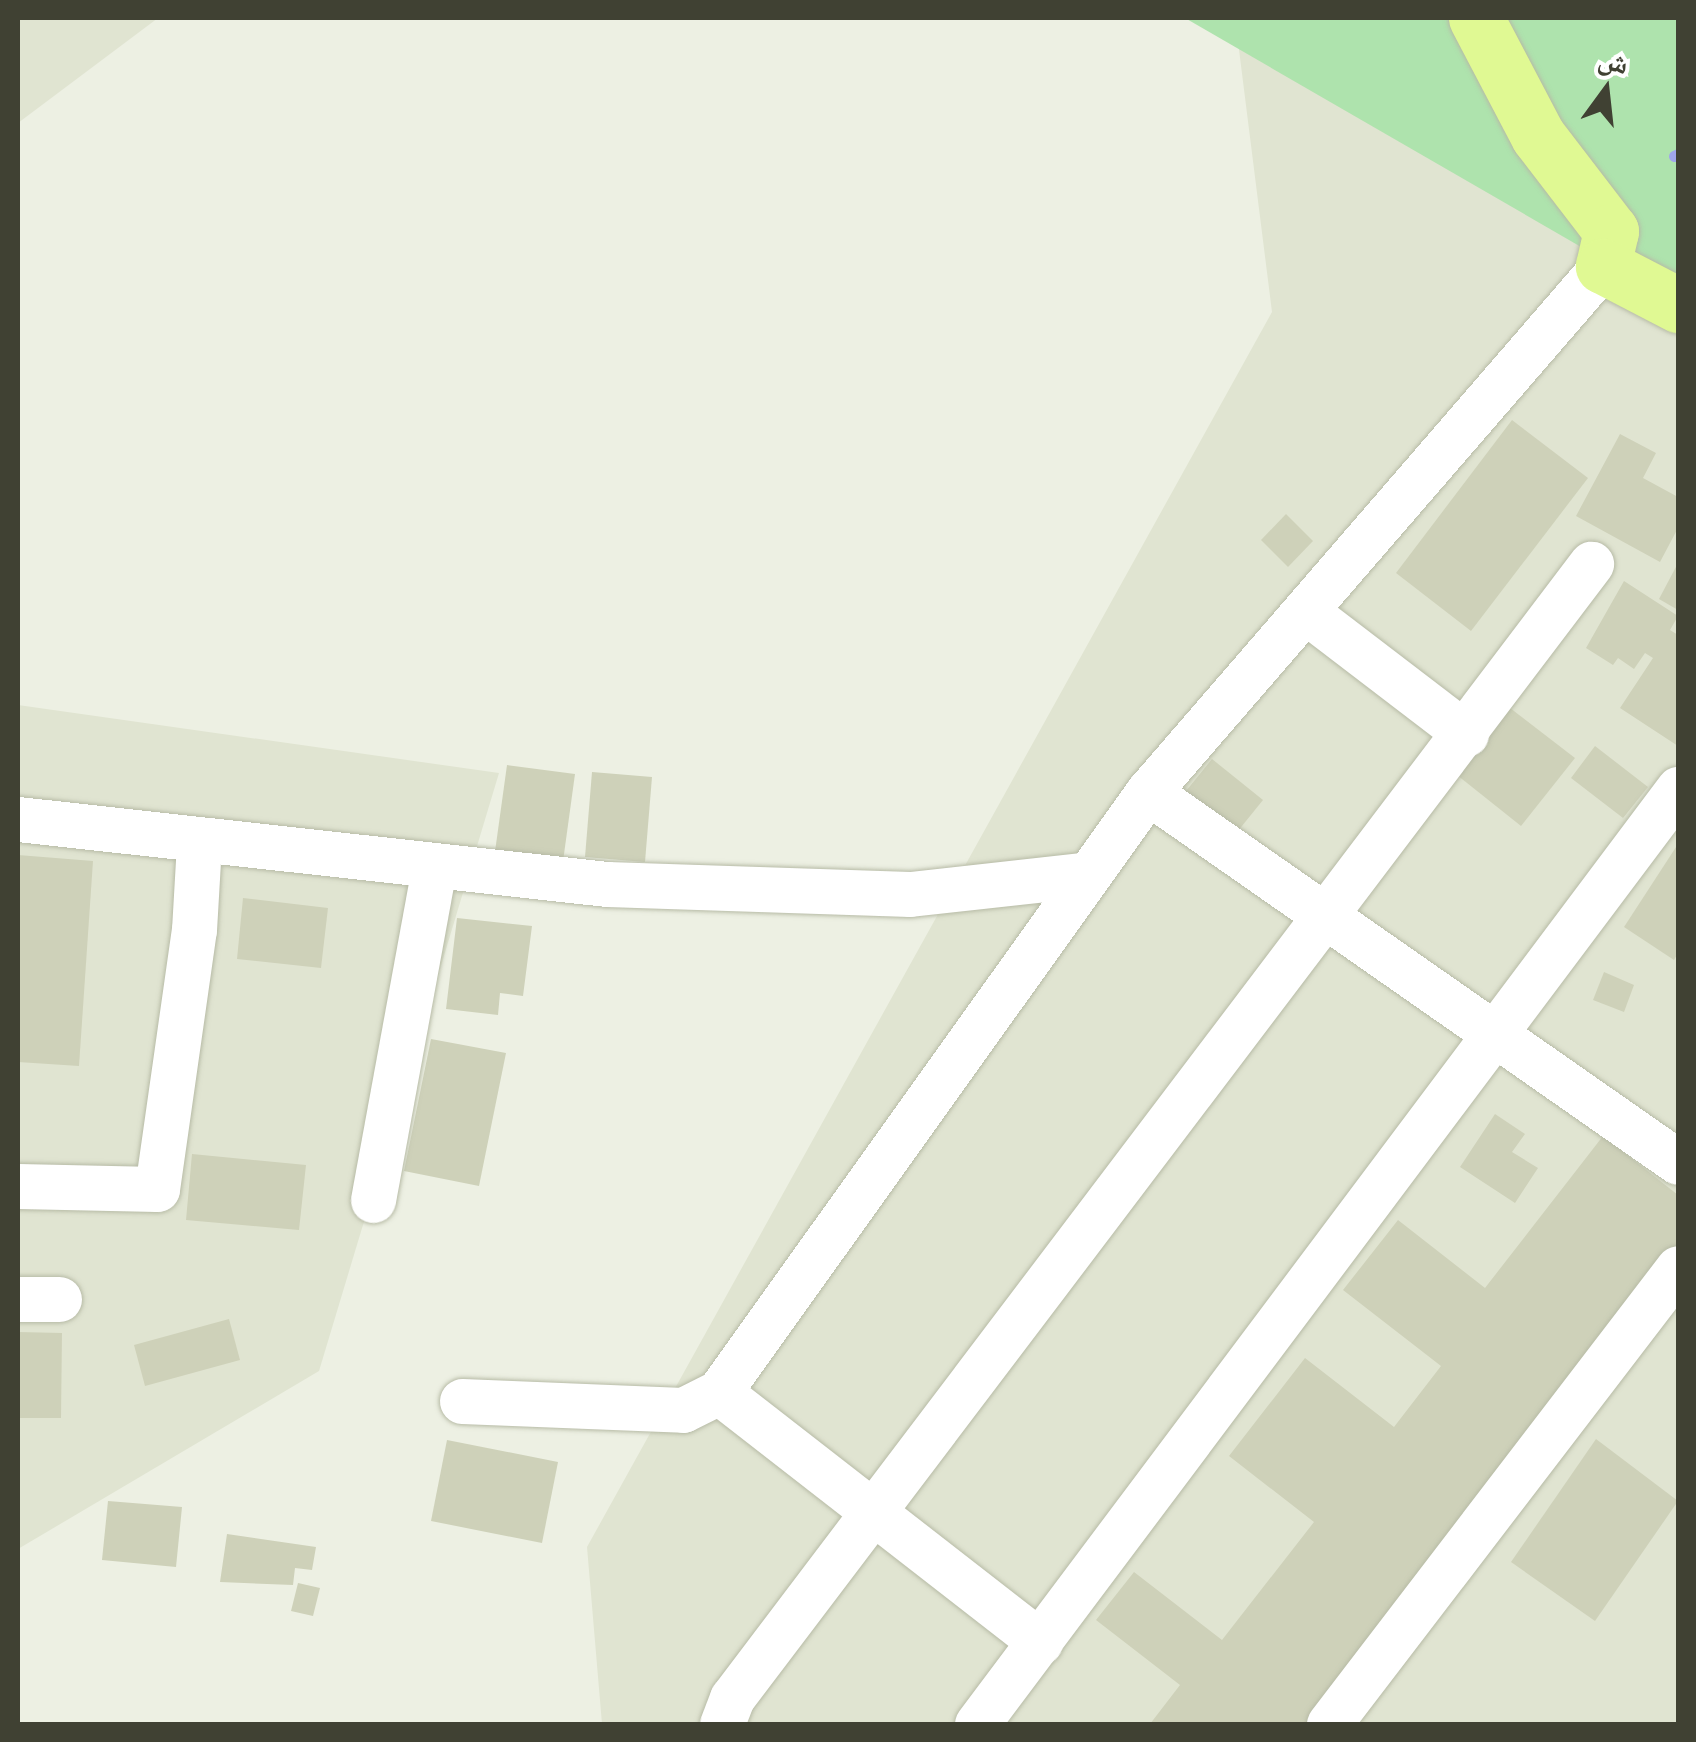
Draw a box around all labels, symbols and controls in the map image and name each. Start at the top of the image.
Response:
north arrow [1556,40,1656,140]
text: ش [1595,40,1633,81]

